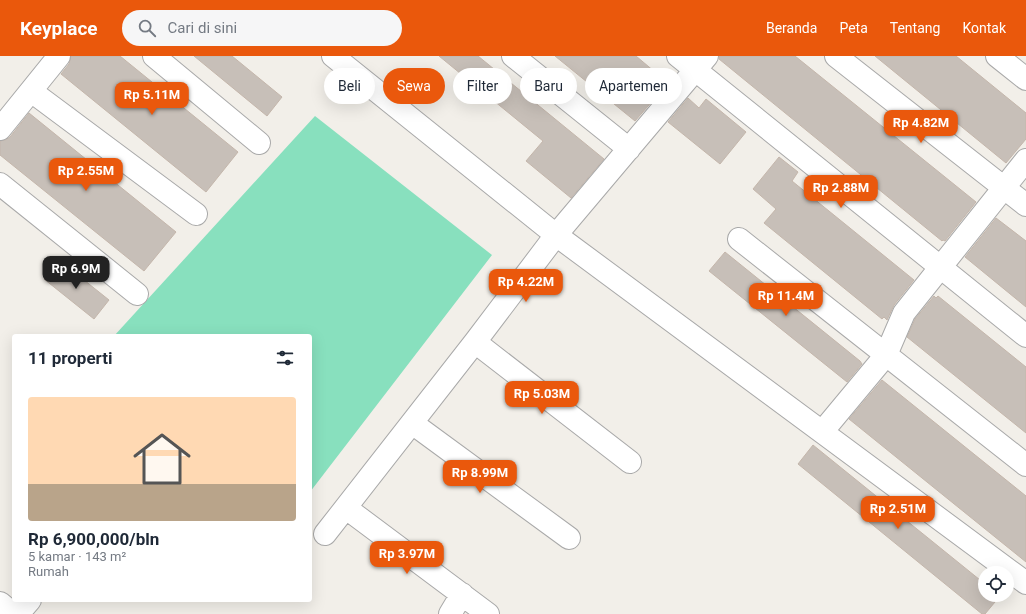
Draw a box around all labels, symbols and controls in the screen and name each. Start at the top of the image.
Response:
search box [122,10,402,46]
text: Keyplace [20,17,98,40]
icon: search [136,17,158,39]
text: Cari di sini [168,19,237,37]
text: Beranda [766,20,817,36]
text: Peta [839,20,868,36]
text: Tentang [890,20,940,36]
text: Kontak [962,20,1006,36]
chip: Beli [324,68,375,104]
chip: Sewa [383,68,445,104]
chip: Filter [453,68,512,104]
chip: Baru [520,68,577,104]
chip: Apartemen [585,68,682,104]
pin: Rp 5.11M [111,82,193,116]
text: Rp 5.11M [124,87,180,102]
pin: Rp 4.82M [880,110,962,144]
text: Rp 4.82M [893,115,949,130]
pin: Rp 2.55M [45,158,127,192]
text: Rp 2.55M [58,163,114,178]
pin: Rp 2.88M [800,175,882,209]
text: Rp 2.88M [813,180,869,195]
pin: Rp 6.9M [39,256,113,290]
text: Rp 6.9M [52,261,100,276]
pin: Rp 4.22M [485,269,567,303]
text: Rp 4.22M [498,274,554,289]
pin: Rp 11.4M [745,283,827,317]
text: Rp 11.4M [758,288,814,303]
icon: filters [274,347,296,369]
text: 11 properti [28,348,113,368]
pin: Rp 5.03M [501,381,583,415]
text: Rp 5.03M [514,386,570,401]
icon: home [126,423,198,495]
pin: Rp 8.99M [439,460,521,494]
text: Rp 8.99M [452,465,508,480]
pin: Rp 2.51M [857,496,939,530]
text: Rp 2.51M [870,501,926,516]
text: Rp 6,900,000/bln [28,529,159,549]
pin: Rp 3.97M [366,541,448,575]
text: Rp 3.97M [379,546,435,561]
text: 5 kamar · 143 m² [28,549,126,564]
text: Rumah [28,564,69,579]
map controls [978,566,1014,602]
button: locate [978,566,1014,602]

